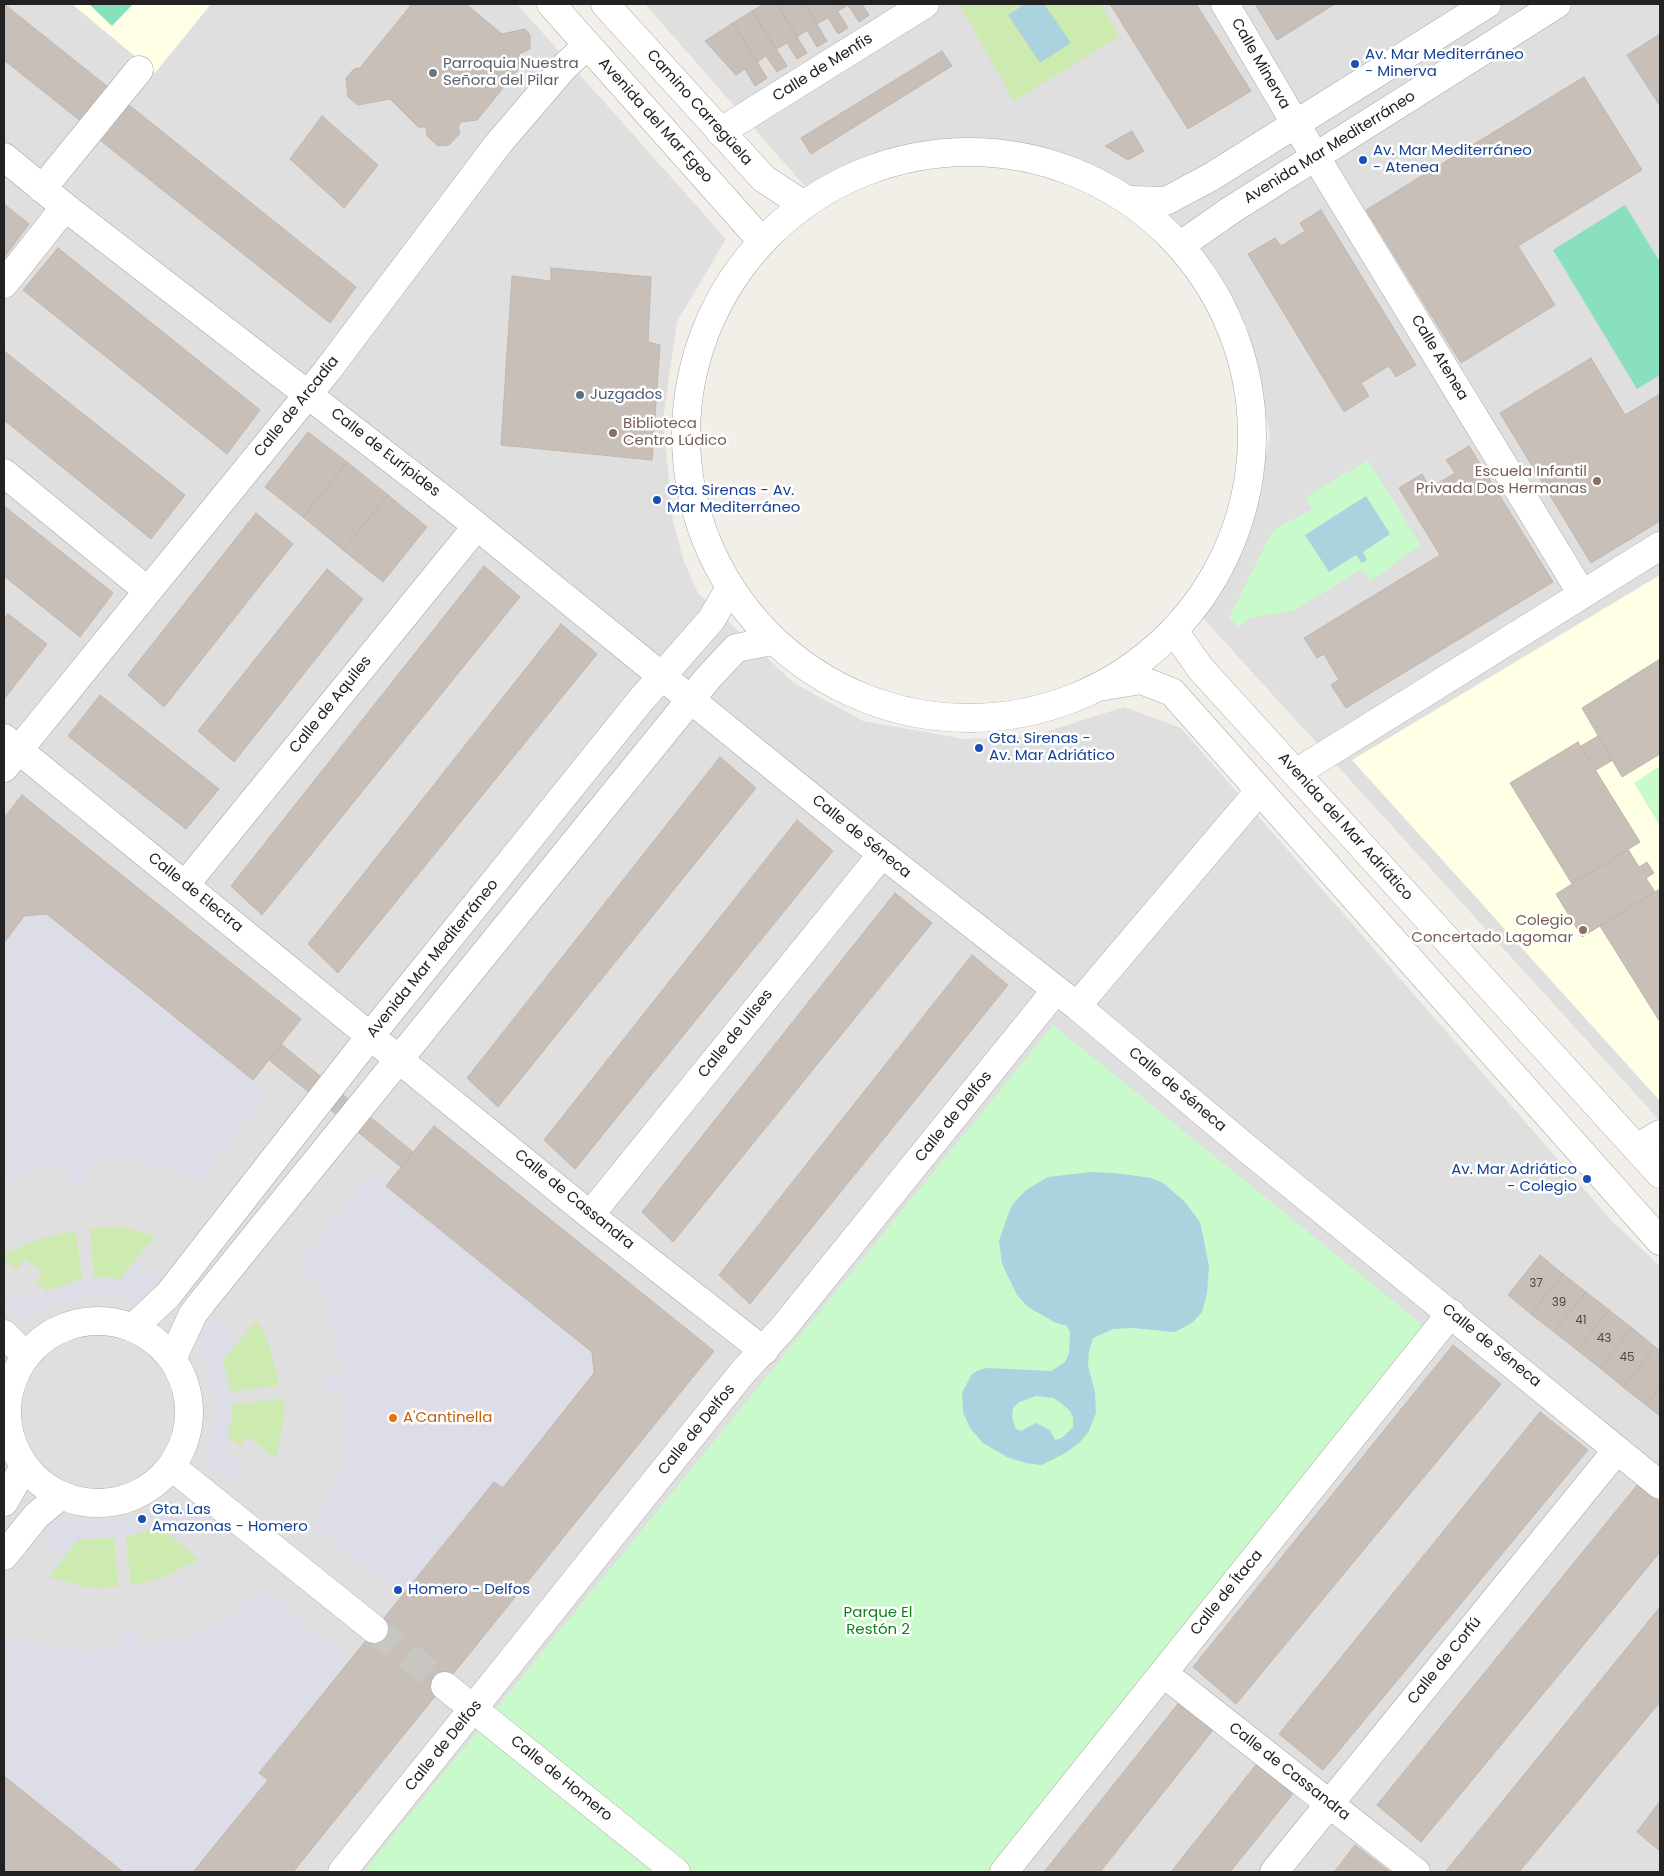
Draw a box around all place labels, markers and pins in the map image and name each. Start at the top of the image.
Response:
place label: Av. Mar Mediterráneo - Minerva [1365,46,1524,81]
place label: Parroquia Nuestra Señora del Pilar [443,55,579,90]
marker: Av. Mar Mediterráneo - Minerva [1349,58,1361,70]
marker: Parroquia Nuestra Señora del Pilar [427,67,439,79]
place label: Av. Mar Mediterráneo - Atenea [1373,142,1532,177]
marker: Av. Mar Mediterráneo - Atenea [1357,154,1369,166]
place label: Juzgados [590,386,662,404]
marker: Juzgados [574,389,586,401]
place label: Biblioteca Centro Lúdico [623,415,727,450]
marker: Biblioteca Centro Lúdico [607,427,619,439]
place label: Escuela Infantil Privada Dos Hermanas [1416,463,1587,498]
marker: Escuela Infantil Privada Dos Hermanas [1591,475,1603,487]
place label: Gta. Sirenas - Av. Mar Mediterráneo [667,482,800,517]
marker: Gta. Sirenas - Av. Mar Mediterráneo [651,494,663,506]
place label: Gta. Sirenas - Av. Mar Adriático [989,730,1115,765]
marker: Gta. Sirenas - Av. Mar Adriático [973,742,985,754]
place label: Colegio Concertado Lagomar [1411,912,1573,947]
marker: Colegio Concertado Lagomar [1577,924,1589,936]
place label: Av. Mar Adriático - Colegio [1451,1161,1577,1196]
marker: Av. Mar Adriático - Colegio [1581,1173,1593,1185]
place label: A'Cantinella [403,1409,492,1427]
marker: A'Cantinella [387,1412,399,1424]
place label: Gta. Las Amazonas - Homero [152,1501,308,1536]
marker: Gta. Las Amazonas - Homero [136,1513,148,1525]
place label: Homero - Delfos [408,1581,530,1599]
marker: Homero - Delfos [392,1584,404,1596]

